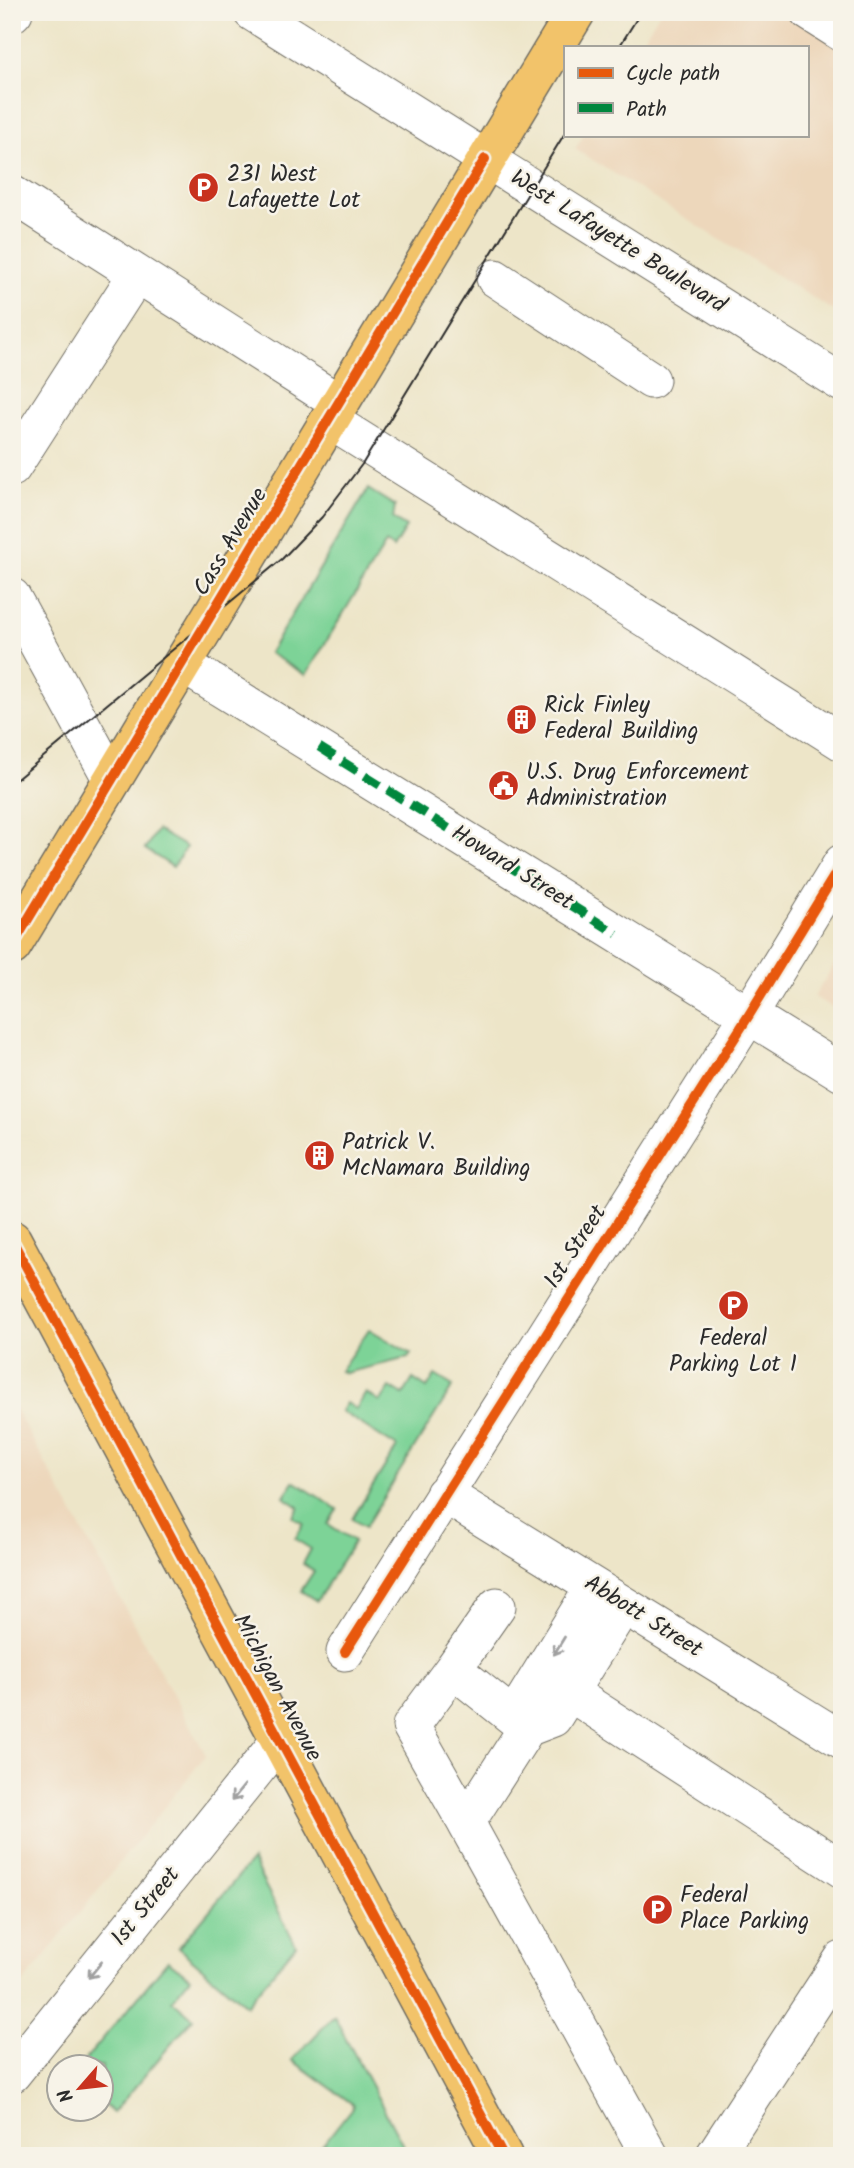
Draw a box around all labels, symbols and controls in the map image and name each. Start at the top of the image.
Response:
legend [564,46,808,136]
text: Cycle path [626,58,720,91]
text: Path [626,94,667,127]
place label: 231 West Lafayette Lot [227,157,361,219]
street label: West Lafayette Boulevard [503,161,734,324]
parking icon: 231 West Lafayette Lot [187,171,221,205]
street label: Cass Avenue [184,481,278,603]
place label: Rick Finley Federal Building [544,688,698,750]
building icon: Rick Finley Federal Building [504,702,538,736]
place label: U.S. Drug Enforcement Administration [526,755,750,817]
public building icon: U.S. Drug Enforcement Administration [486,769,520,803]
street label: Howard Street [444,816,581,921]
place label: Patrick V. McNamara Building [342,1125,530,1187]
building icon: Patrick V. McNamara Building [302,1139,336,1173]
street label: 1st Street [535,1197,617,1296]
parking icon: Federal Parking Lot 1 [716,1288,750,1322]
place label: Federal Parking Lot 1 [669,1321,797,1383]
street label: Abbott Street [577,1566,710,1668]
street label: Michigan Avenue [223,1608,331,1768]
one-way arrow [551,1635,565,1655]
one-way arrow [230,1784,245,1802]
street label: 1st Street [103,1859,190,1955]
place label: Federal Place Parking [680,1878,809,1940]
parking icon: Federal Place Parking [640,1892,674,1926]
one-way arrow [87,1961,103,1979]
north arrow [46,2052,116,2122]
text: N [51,2083,83,2107]

